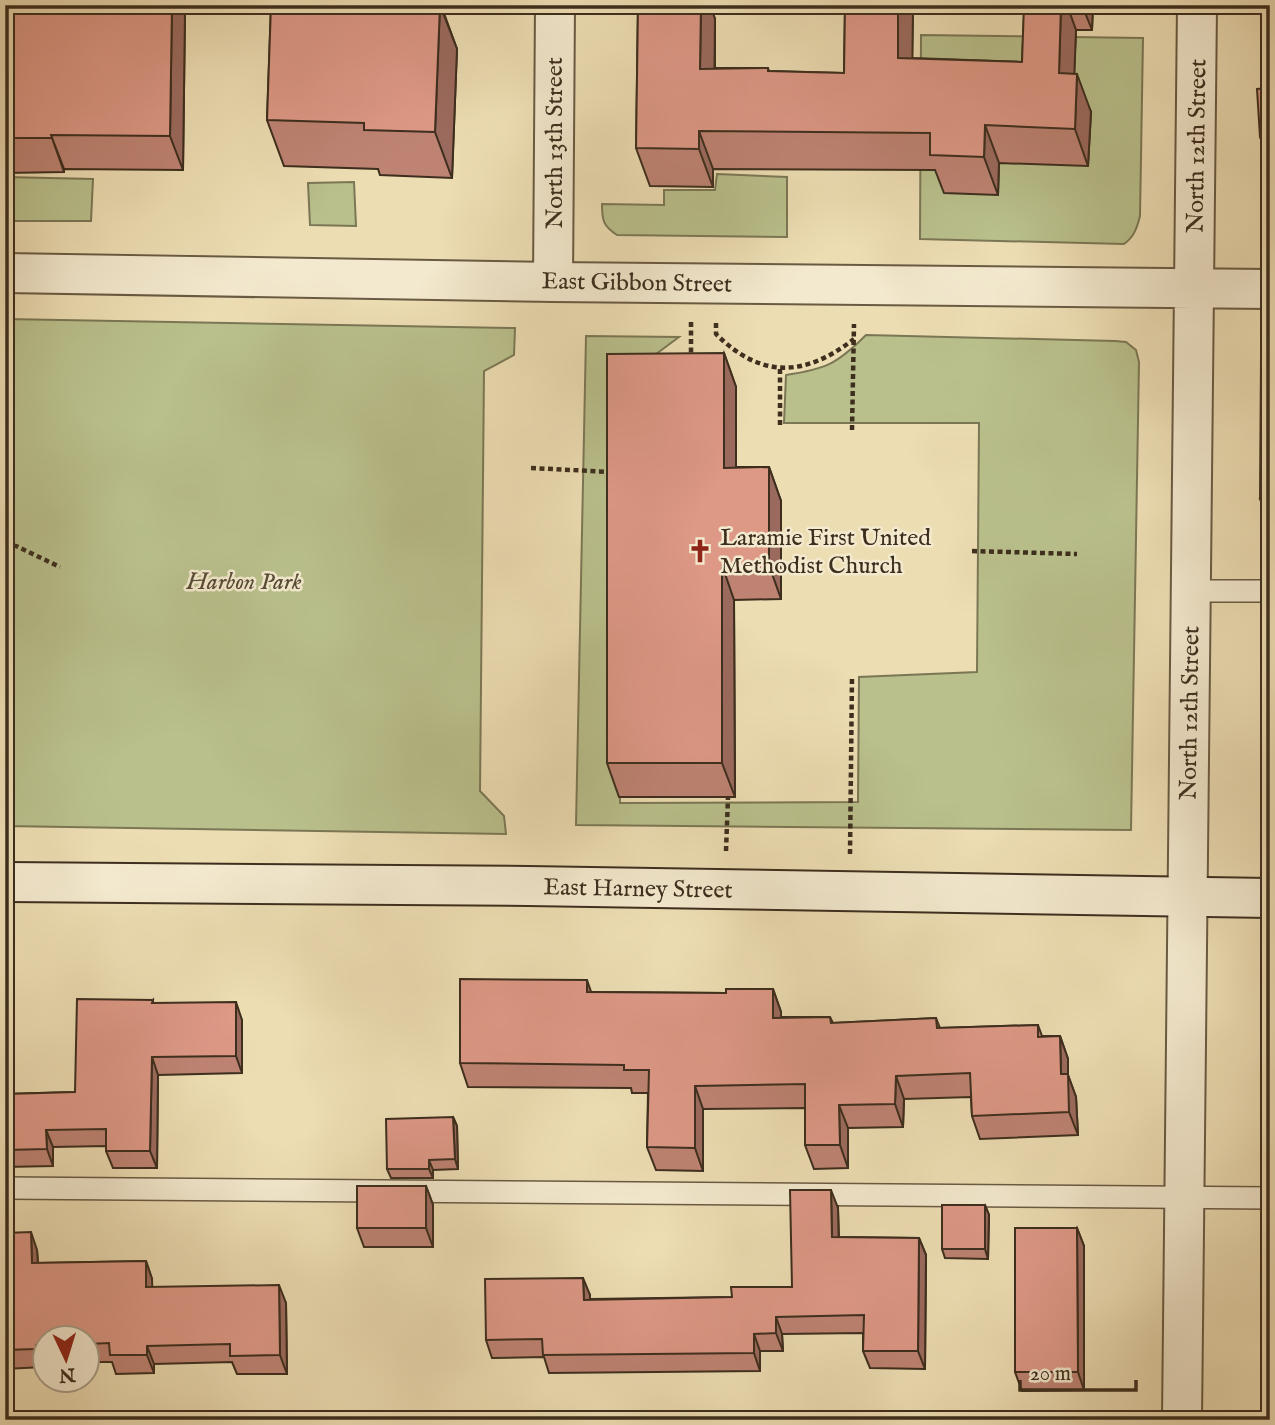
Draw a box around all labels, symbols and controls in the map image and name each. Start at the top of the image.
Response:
street label: North 13th Street [540,57,571,229]
street label: North 12th Street [1180,59,1215,233]
street label: East Gibbon Street [541,266,732,301]
place label: Laramie First United Methodist Church [720,523,931,582]
church icon: Laramie First United Methodist Church [686,537,714,565]
park label: Harbon Park [185,567,302,598]
street label: North 12th Street [1173,626,1208,800]
street label: East Harney Street [543,872,733,907]
north arrow [32,1324,102,1394]
scale bar [1020,1348,1135,1392]
text: N [57,1361,77,1387]
text: 20 m [1030,1361,1071,1388]

